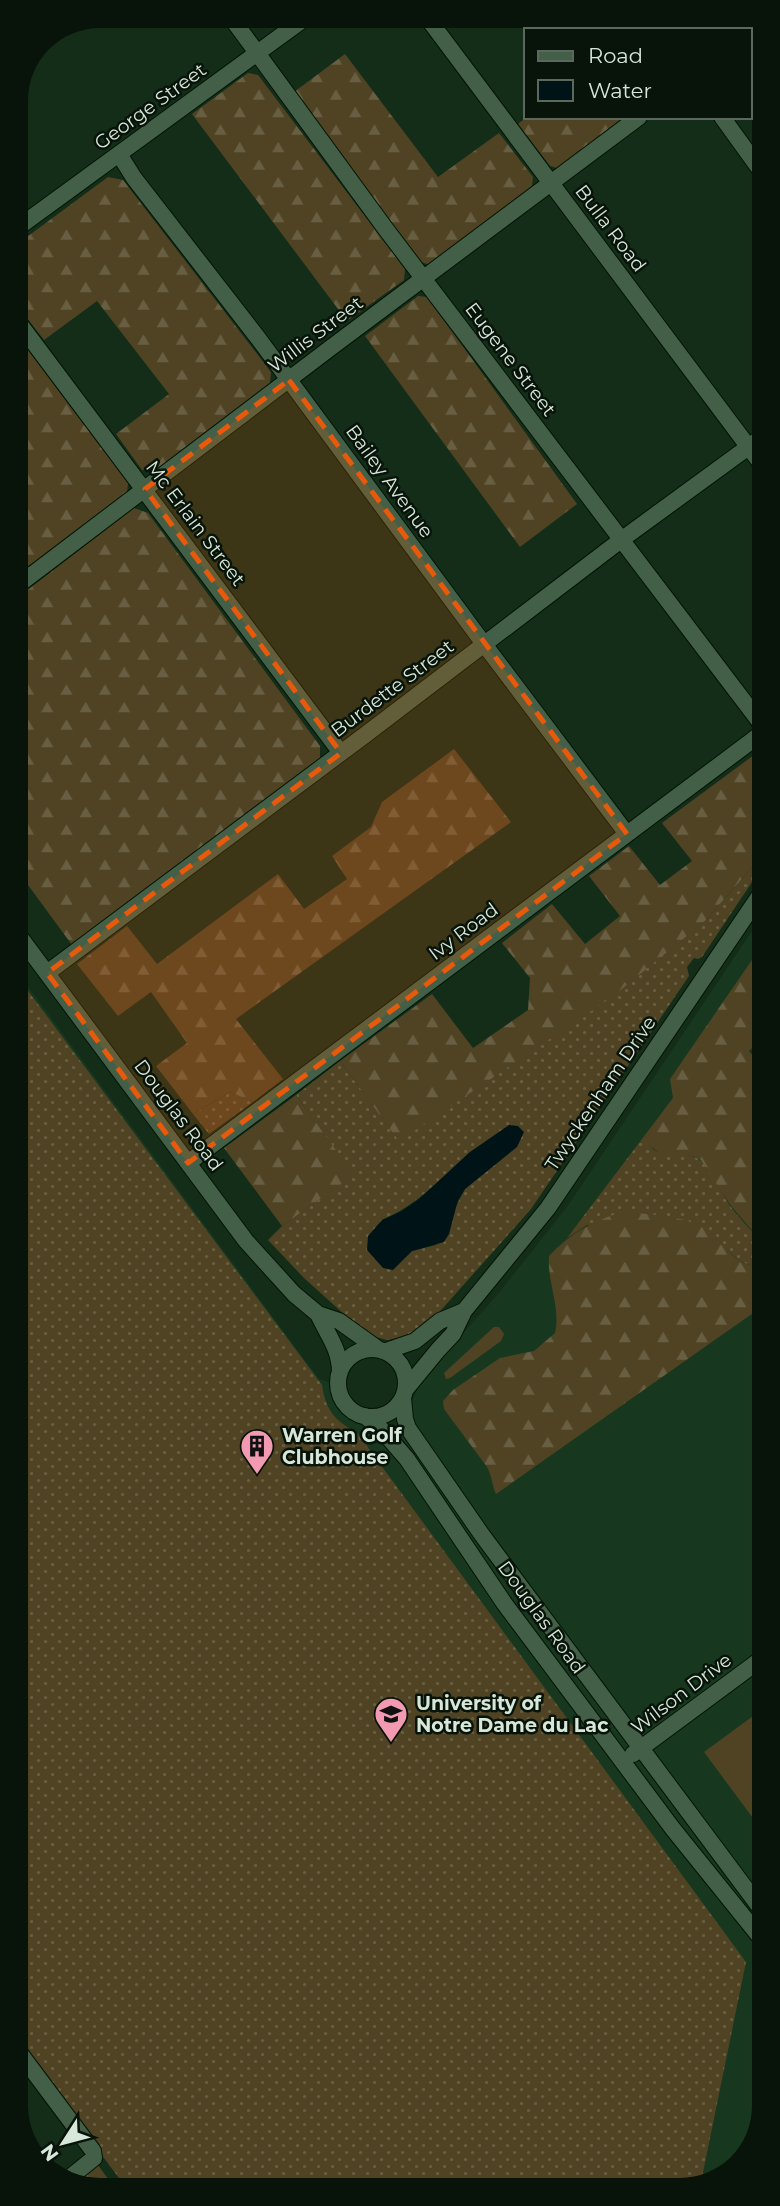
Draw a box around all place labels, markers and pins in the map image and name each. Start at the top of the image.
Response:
place label: Warren Golf Clubhouse [282,1424,402,1469]
building icon: Warren Golf Clubhouse [238,1427,276,1476]
place label: University of Notre Dame du Lac [416,1692,608,1737]
school or university icon: University of Notre Dame du Lac [372,1695,410,1744]

